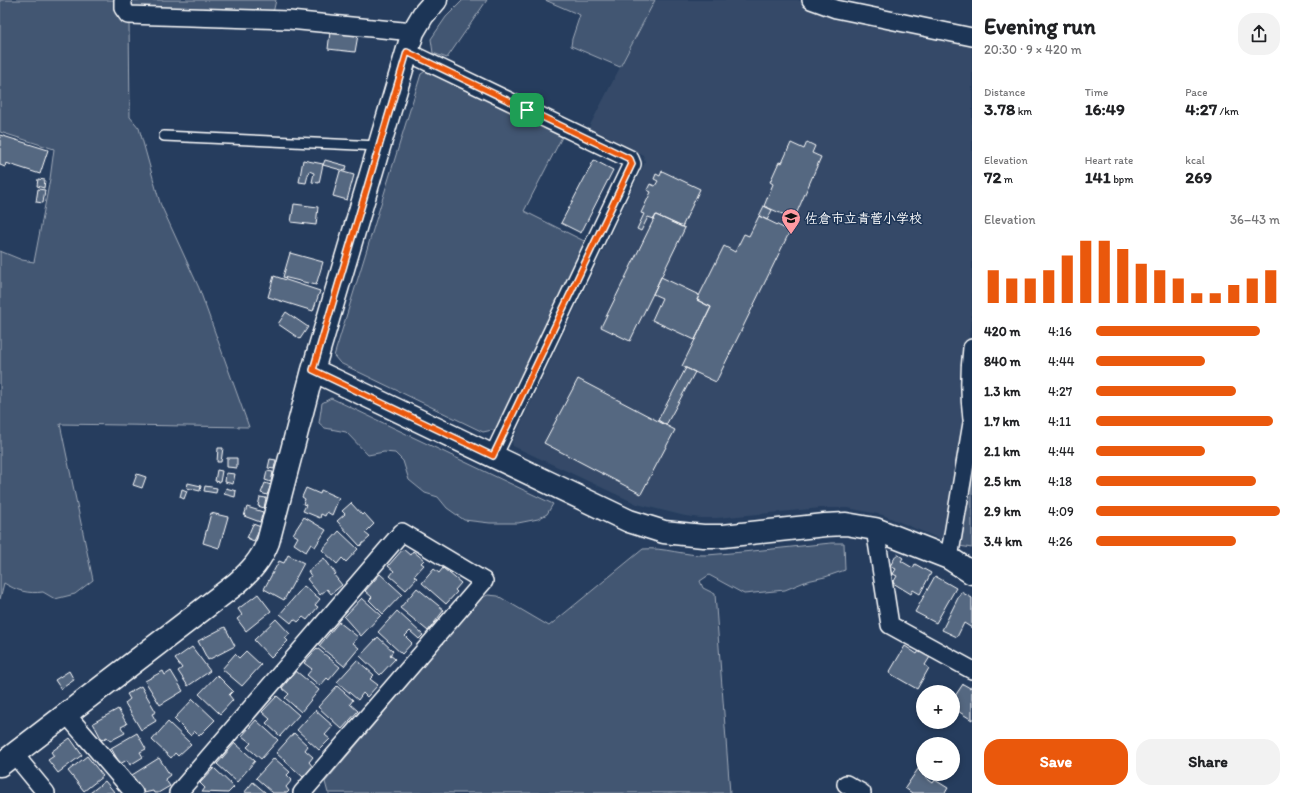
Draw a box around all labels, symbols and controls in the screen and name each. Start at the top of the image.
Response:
text: Evening run [984,13,1096,40]
button: share [1238,13,1280,55]
text: 20:30 · 9 × 420 m [984,42,1082,57]
text: Distance [984,86,1025,99]
text: Time [1085,86,1108,99]
text: Pace [1185,86,1207,99]
pin [510,93,544,127]
icon: arrive [516,99,538,121]
text: 3.78 [984,99,1015,119]
text: 16:49 [1085,99,1125,119]
text: 4:27 [1185,99,1217,119]
text: km [1015,105,1032,118]
text: /km [1217,105,1239,118]
text: Elevation [984,154,1028,167]
text: Heart rate [1085,154,1133,167]
text: kcal [1185,154,1205,167]
text: 72 [984,167,1001,187]
text: 141 [1085,167,1111,187]
text: 269 [1185,167,1212,187]
text: m [1001,173,1013,186]
text: bpm [1111,173,1134,186]
school or university icon: 佐倉市立青菅小学校 [780,207,802,235]
place label: 佐倉市立青菅小学校 [805,211,922,226]
text: Elevation [984,212,1036,227]
text: 36–43 m [1230,212,1280,227]
text: 420 m [984,324,1021,339]
text: 4:16 [1048,324,1072,339]
text: 840 m [984,354,1021,369]
text: 4:44 [1048,354,1075,369]
text: 1.3 km [984,384,1020,399]
text: 4:27 [1048,384,1072,399]
text: 1.7 km [984,414,1020,429]
text: 4:11 [1048,414,1071,429]
text: 2.1 km [984,444,1020,459]
text: 4:44 [1048,444,1075,459]
text: 2.5 km [984,474,1021,489]
text: 4:18 [1048,474,1072,489]
text: 2.9 km [984,504,1021,519]
text: 4:09 [1048,504,1074,519]
text: 3.4 km [984,534,1022,549]
text: 4:26 [1048,534,1073,549]
map controls [916,685,960,781]
button: + [916,685,960,729]
button: − [916,737,960,781]
button: Save [984,739,1128,785]
button: Share [1136,739,1280,785]

